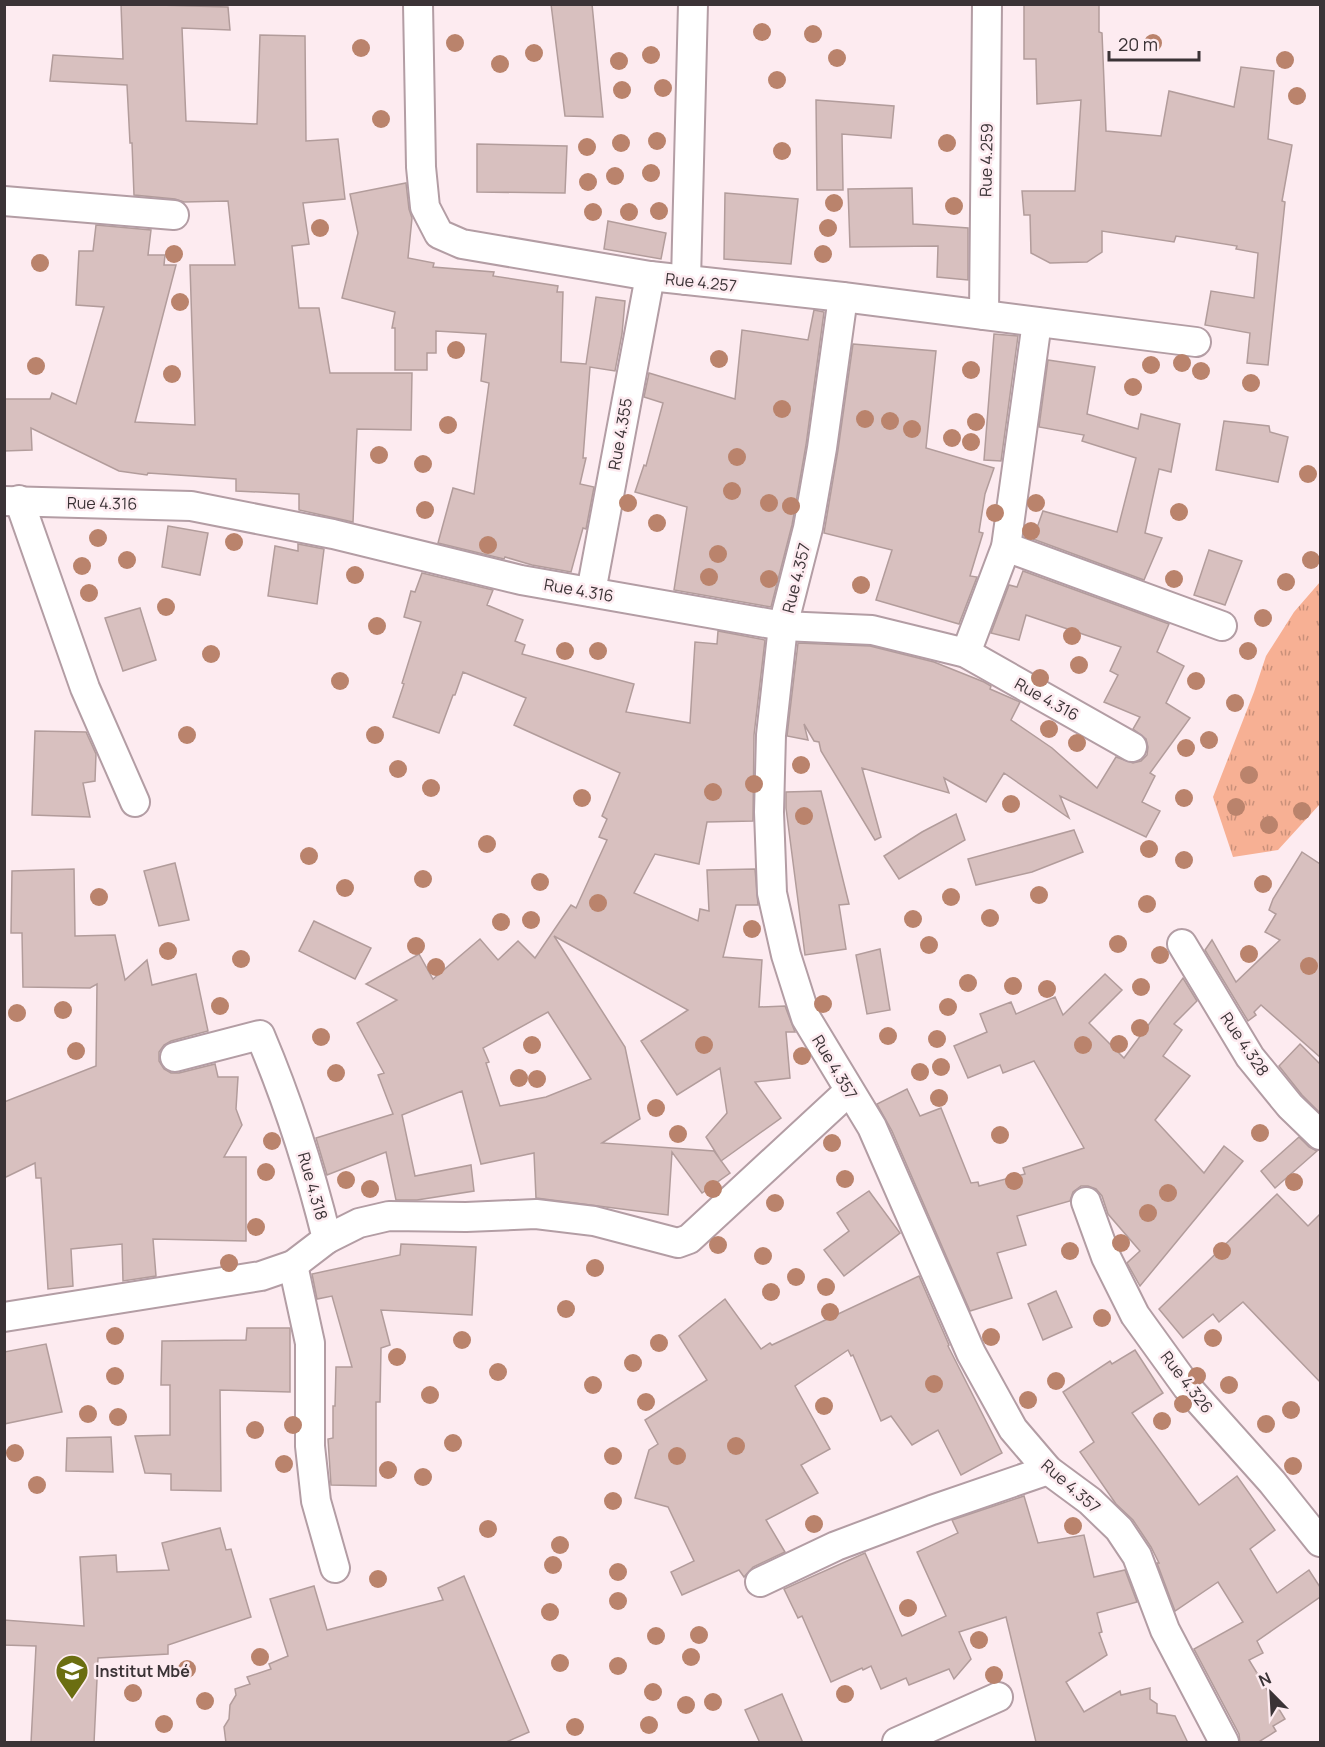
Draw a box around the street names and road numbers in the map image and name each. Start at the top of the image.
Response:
street label: Rue 4.259 [974,123,998,197]
street label: Rue 4.257 [664,267,738,297]
street label: Rue 4.355 [603,396,637,472]
street label: Rue 4.316 [67,491,137,515]
street label: Rue 4.357 [777,541,815,615]
street label: Rue 4.316 [542,573,616,607]
street label: Rue 4.316 [1011,672,1083,726]
street label: Rue 4.328 [1216,1008,1274,1080]
street label: Rue 4.357 [807,1031,863,1103]
street label: Rue 4.318 [293,1149,333,1223]
street label: Rue 4.326 [1156,1346,1218,1418]
street label: Rue 4.357 [1037,1454,1105,1518]

